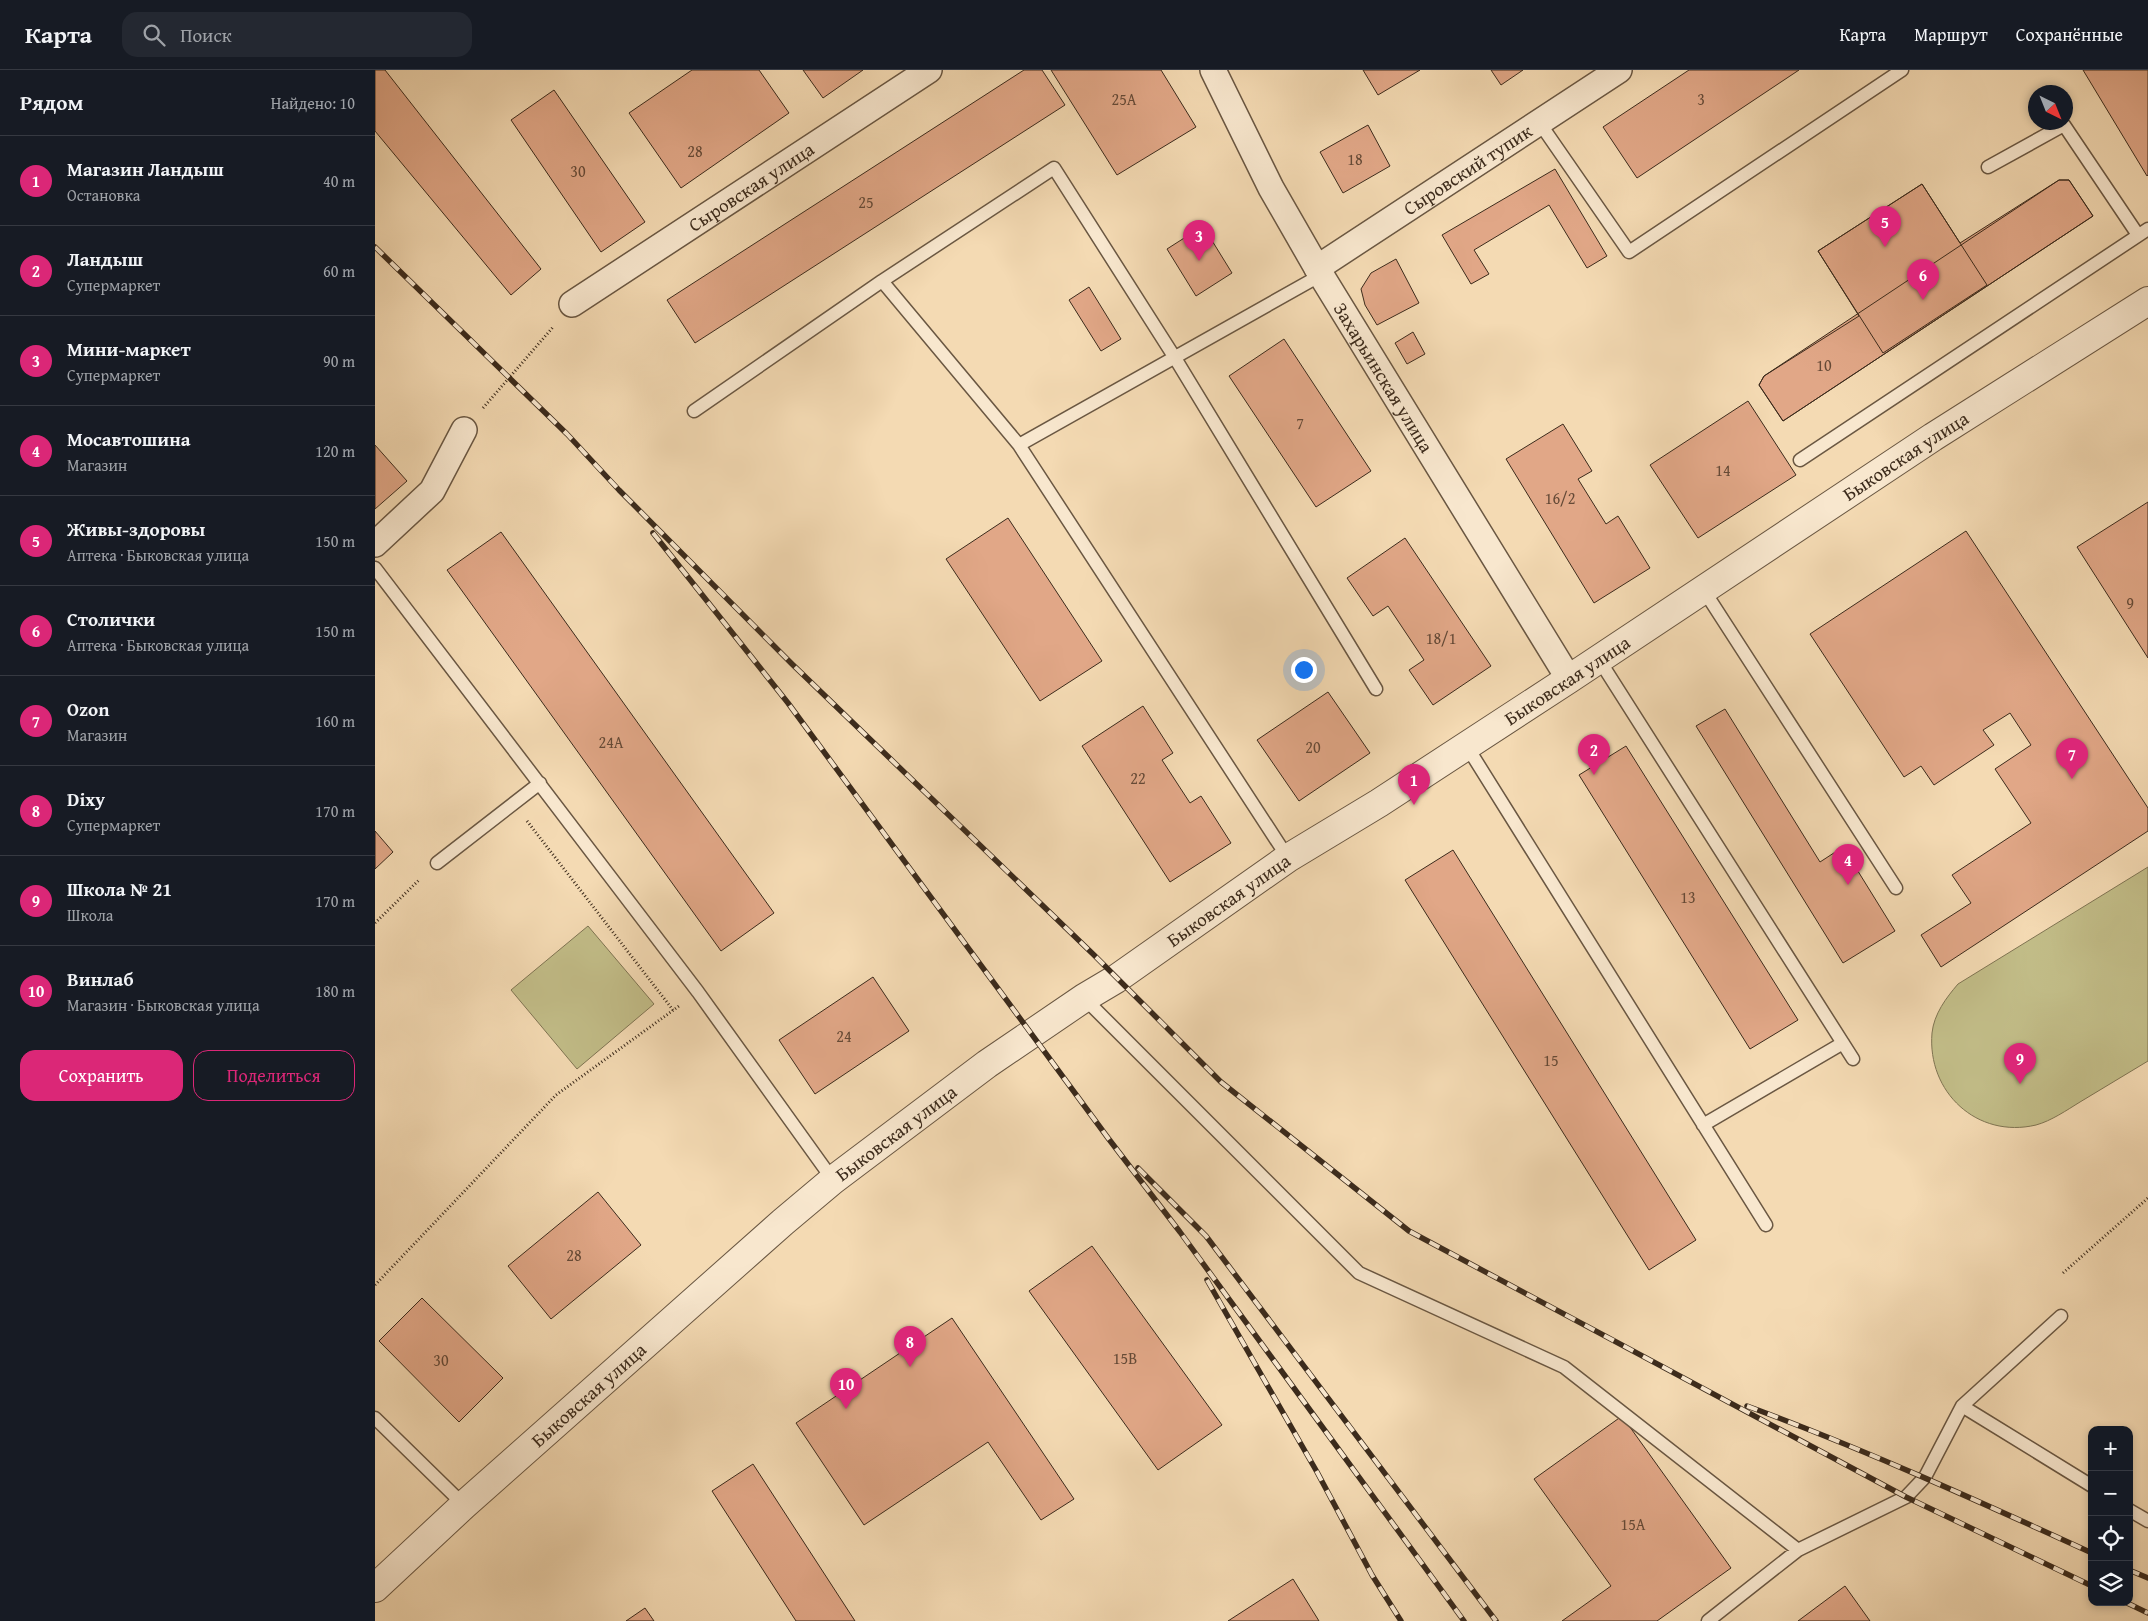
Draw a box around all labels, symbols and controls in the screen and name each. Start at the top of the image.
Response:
search box [122,12,472,57]
text: Карта [25,17,92,52]
icon: search [140,21,168,49]
text: Поиск [180,21,232,49]
text: Карта [1840,21,1886,48]
text: Маршрут [1914,21,1988,48]
text: Сохранённые [2016,21,2123,48]
north arrow [2028,85,2073,130]
text: Рядом [20,87,83,118]
house number: 25А [1111,87,1137,111]
house number: 3 [1697,87,1705,111]
text: Найдено: 10 [271,91,355,115]
street label: Сыровский тупик [1398,117,1538,222]
street label: Сыровская улица [682,135,819,238]
house number: 28 [687,139,703,163]
house number: 18 [1347,147,1363,171]
text: Магазин Ландыш [67,155,224,183]
house number: 30 [570,159,586,183]
text: 1 [32,169,40,193]
text: 40 m [323,169,355,193]
text: Остановка [67,183,140,207]
house number: 25 [858,190,874,214]
pin: 5 [1869,206,1901,247]
pin: 3 [1183,220,1215,261]
text: Ландыш [67,245,143,273]
text: 2 [32,259,40,283]
text: 60 m [323,259,355,283]
pin: 6 [1907,259,1939,300]
text: Супермаркет [67,273,160,297]
street label: Захарьинская улица [1327,297,1441,458]
text: Мини-маркет [67,335,191,363]
text: 3 [32,349,40,373]
text: 90 m [323,349,355,373]
house number: 10 [1816,353,1832,377]
text: Супермаркет [67,363,160,387]
street label: Быковская улица [1837,404,1974,507]
house number: 7 [1296,411,1304,435]
text: Мосавтошина [67,425,191,453]
text: 4 [32,439,40,463]
text: 120 m [315,439,355,463]
text: Магазин [67,453,127,477]
house number: 14 [1715,458,1731,482]
house number: 16/2 [1545,486,1575,510]
text: Живы-здоровы [67,515,205,543]
text: 5 [32,529,40,553]
text: 150 m [315,529,355,553]
text: Аптека · Быковская улица [67,543,249,567]
house number: 9 [2126,591,2134,615]
text: Столички [67,605,155,633]
text: 6 [32,619,40,643]
text: 150 m [315,619,355,643]
house number: 18/1 [1426,626,1456,650]
street label: Быковская улица [1498,628,1635,732]
text: Аптека · Быковская улица [67,633,249,657]
your location [1291,657,1317,683]
text: Ozon [67,695,109,723]
text: 7 [32,709,40,733]
text: 160 m [315,709,355,733]
text: Магазин [67,723,127,747]
house number: 24А [598,730,624,754]
pin: 2 [1578,734,1610,775]
house number: 20 [1305,735,1321,759]
pin: 7 [2056,738,2088,779]
pin: 1 [1398,764,1430,805]
house number: 22 [1130,766,1146,790]
text: Dixy [67,785,105,813]
text: 8 [32,799,40,823]
text: 170 m [315,799,355,823]
text: Супермаркет [67,813,160,837]
pin: 4 [1832,844,1864,885]
street label: Быковская улица [1161,847,1296,953]
text: Школа № 21 [67,875,172,903]
house number: 13 [1680,885,1696,909]
text: 9 [32,889,40,913]
text: 170 m [315,889,355,913]
text: Школа [67,903,113,927]
text: Винлаб [67,965,134,993]
text: 10 [28,979,44,1003]
text: 180 m [315,979,355,1003]
text: Магазин · Быковская улица [67,993,260,1017]
house number: 24 [836,1024,852,1048]
pin: 9 [2004,1043,2036,1084]
house number: 15 [1543,1048,1559,1072]
button: Сохранить [20,1050,183,1101]
button: Поделиться [193,1050,355,1101]
street label: Быковская улица [829,1078,962,1188]
house number: 28 [566,1243,582,1267]
pin: 8 [894,1326,926,1367]
street label: Быковская улица [525,1336,652,1453]
house number: 15В [1113,1346,1137,1370]
house number: 30 [433,1348,449,1372]
pin: 10 [830,1368,862,1409]
map controls [2088,1426,2133,1606]
button: + [2088,1426,2133,1471]
button: − [2088,1471,2133,1516]
house number: 15А [1620,1512,1646,1536]
button: locate [2088,1516,2133,1561]
button: layers [2088,1561,2133,1606]

